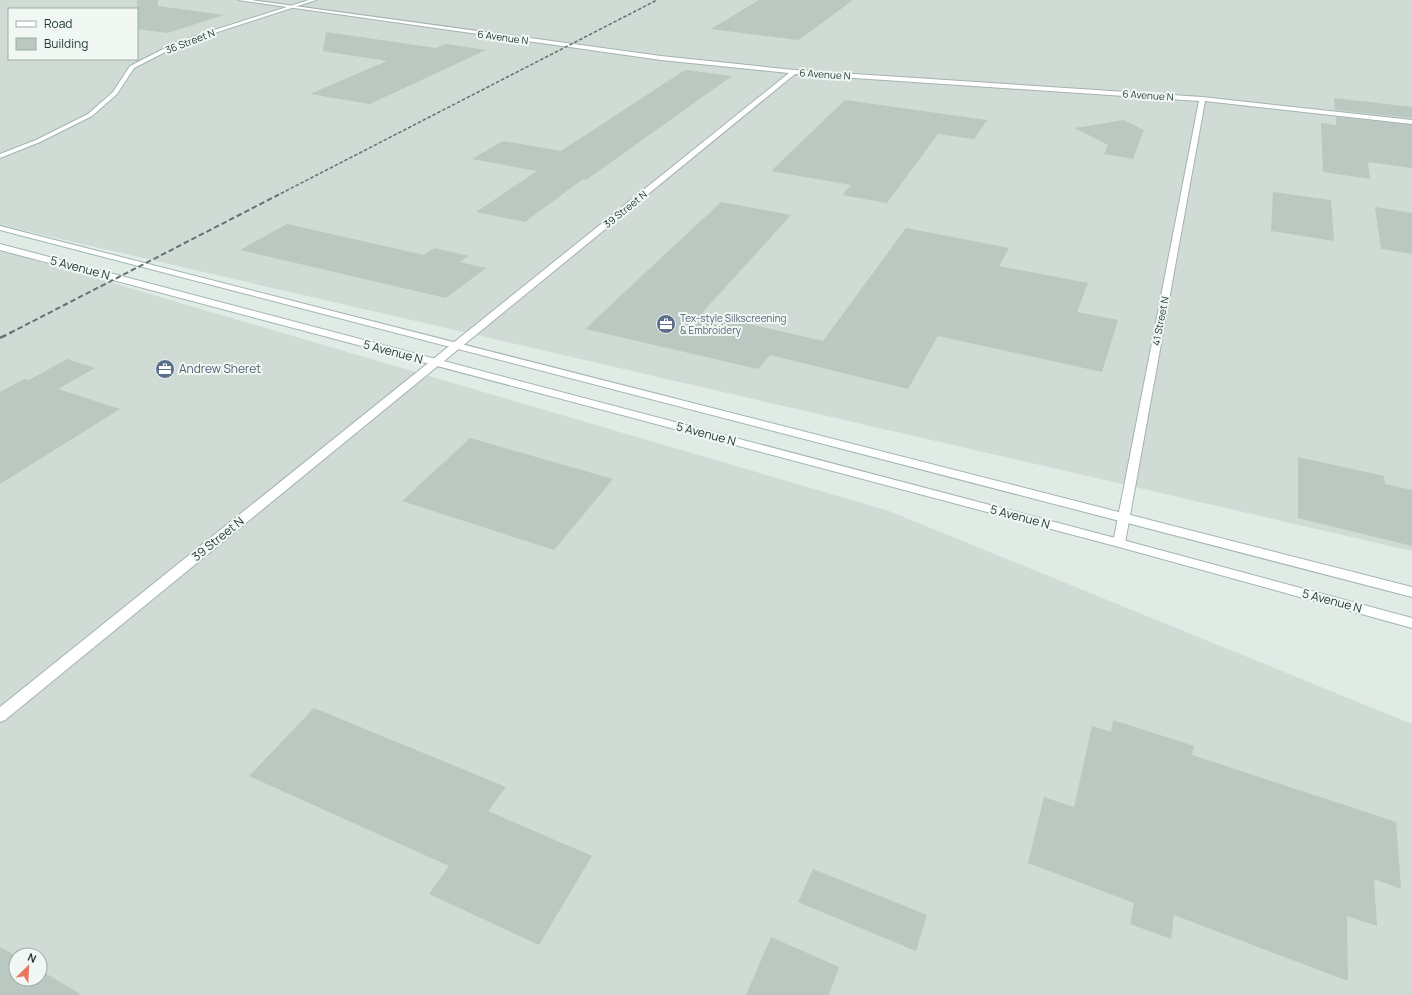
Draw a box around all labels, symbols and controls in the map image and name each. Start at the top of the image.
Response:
legend [8,8,138,60]
text: Road [44,15,72,32]
street label: 36 Street N [163,25,217,57]
street label: 6 Avenue N [477,26,530,48]
text: Building [44,35,88,52]
street label: 6 Avenue N [799,65,851,83]
street label: 6 Avenue N [1122,86,1174,104]
street label: 39 Street N [600,187,650,231]
street label: 5 Avenue N [48,251,112,284]
street label: 41 Street N [1148,295,1172,347]
place label: Tex-style Silkscreening & Embroidery [680,311,787,337]
office icon: Tex-style Silkscreening & Embroidery [655,313,677,335]
street label: 5 Avenue N [361,335,425,368]
office icon: Andrew Sheret [154,358,176,380]
place label: Andrew Sheret [179,360,261,377]
street label: 5 Avenue N [674,417,738,450]
street label: 5 Avenue N [988,500,1052,533]
street label: 39 Street N [188,512,247,565]
street label: 5 Avenue N [1300,584,1364,617]
north arrow [8,947,48,987]
text: N [26,949,39,966]

